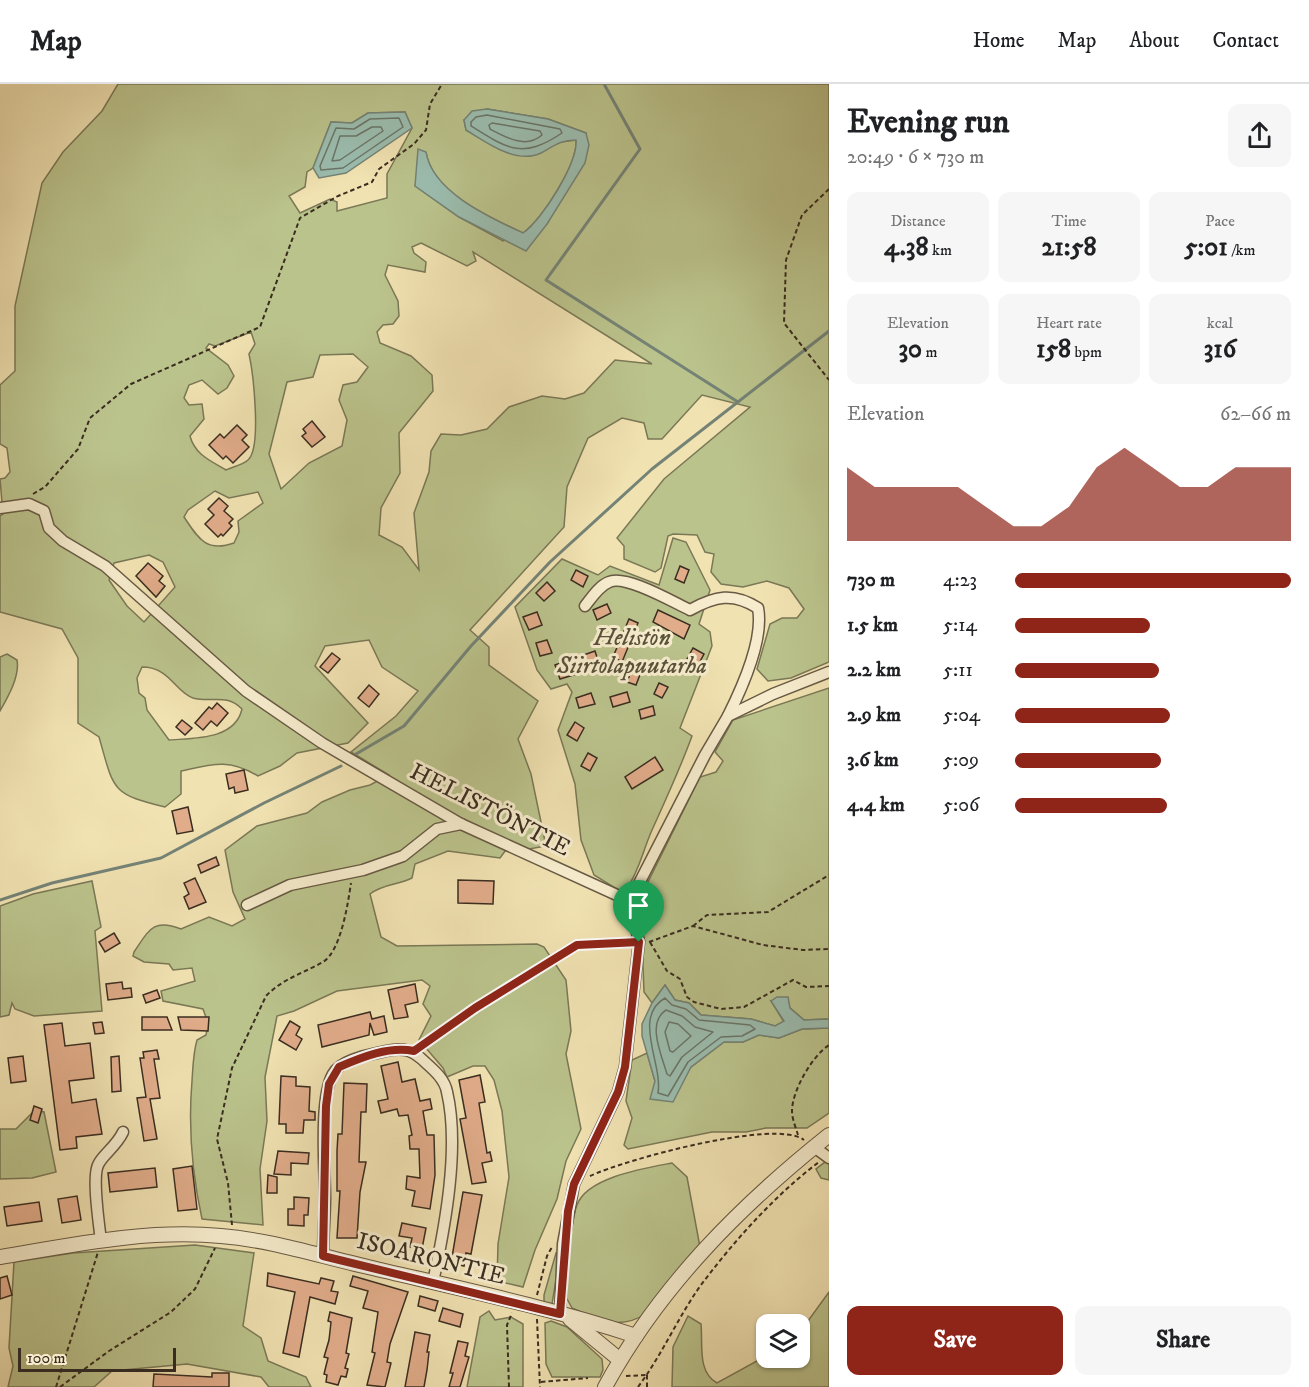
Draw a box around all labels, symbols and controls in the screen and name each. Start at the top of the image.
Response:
text: Map [30,24,82,59]
text: Home [973,28,1025,54]
text: Map [1058,28,1096,54]
text: About [1129,28,1180,54]
text: Contact [1213,28,1279,54]
text: Evening run [847,102,1009,143]
button: share [1228,104,1291,167]
text: 20:49 · 6 × 730 m [847,145,984,170]
text: Distance [890,211,946,231]
text: Time [1052,211,1086,231]
text: Pace [1205,211,1235,231]
text: 4.38 [884,231,929,264]
text: 21:58 [1042,231,1096,264]
text: 5:01 [1185,231,1228,264]
text: km [929,240,952,260]
text: /km [1228,240,1255,260]
text: Elevation [887,313,949,333]
text: Heart rate [1036,313,1102,333]
text: kcal [1207,313,1233,333]
text: 30 [898,333,922,366]
text: 158 [1036,333,1071,366]
text: 316 [1204,333,1236,366]
text: m [922,342,938,362]
text: bpm [1071,342,1102,362]
text: Elevation [847,402,924,427]
text: 62–66 m [1220,402,1291,427]
text: 730 m [847,568,895,593]
text: 4:23 [943,568,977,593]
text: 1.5 km [847,613,898,638]
text: 5:14 [943,613,977,638]
park label: Helistön Siirtolapuutarha [556,623,707,681]
text: 2.2 km [847,658,901,683]
text: 5:11 [943,658,973,683]
text: 2.9 km [847,703,901,728]
text: 5:04 [943,703,980,728]
text: 3.6 km [847,748,899,773]
text: 5:09 [943,748,979,773]
street label: HELISTÖNTIE [405,757,575,863]
text: 4.4 km [847,793,905,818]
text: 5:06 [943,793,979,818]
pin [613,880,664,942]
icon: arrive [622,889,655,922]
street label: ISOARONTIE [354,1226,508,1292]
button: Save [847,1306,1063,1375]
button: Share [1075,1306,1291,1375]
map controls [756,1314,810,1368]
button: layers [756,1314,810,1368]
scale bar [18,1345,176,1372]
text: 100 m [27,1348,66,1368]

